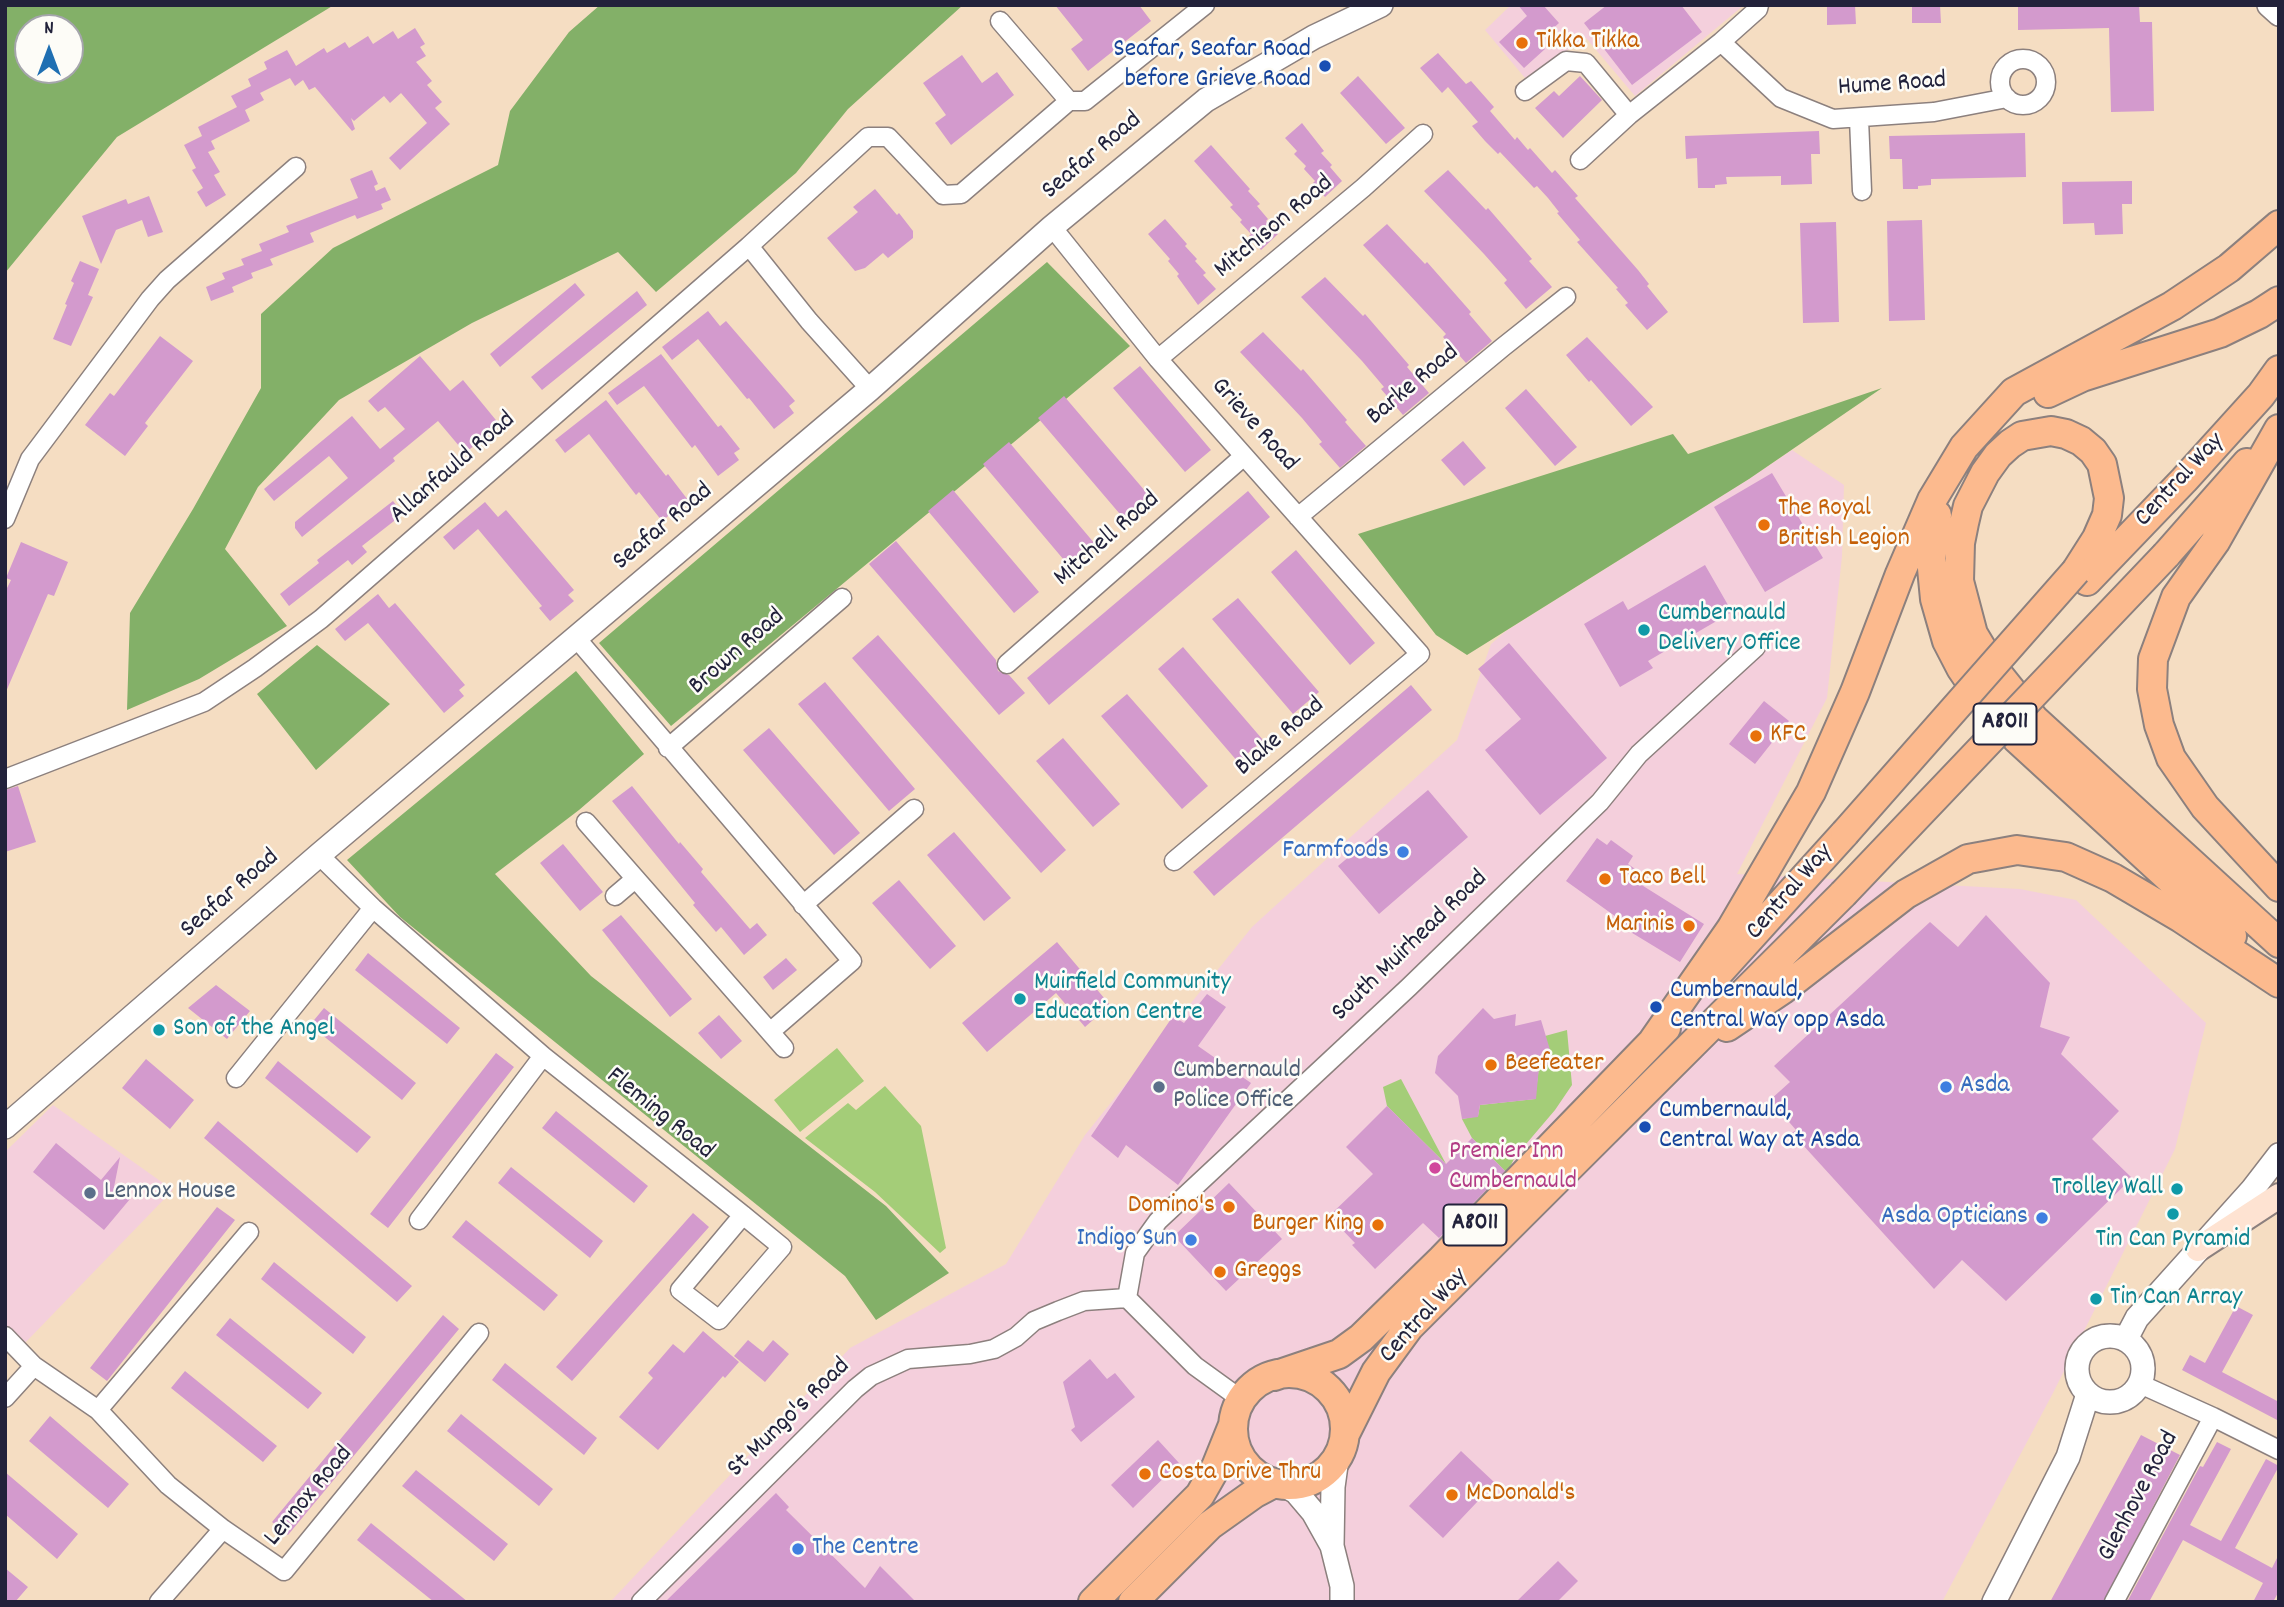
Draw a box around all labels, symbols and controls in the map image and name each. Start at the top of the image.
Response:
north arrow [14,14,84,84]
text: N [44,16,54,43]
place label: Tikka Tikka [1536,27,1639,59]
place label: Seafar, Seafar Road before Grieve Road [1113,35,1311,96]
marker: Tikka Tikka [1514,35,1530,51]
marker: Seafar, Seafar Road before Grieve Road [1317,58,1333,74]
street label: Hume Road [1837,67,1947,105]
street label: Seafar Road [1037,106,1149,208]
street label: Mitchison Road [1209,169,1341,287]
street label: Barke Road [1362,338,1466,434]
street label: Grieve Road [1203,373,1303,479]
street label: Allanfauld Road [385,406,523,532]
street label: Central Way [2130,427,2232,535]
street label: Seafar Road [608,477,720,579]
street label: Mitchell Road [1049,485,1167,595]
place label: The Royal British Legion [1778,494,1910,556]
marker: The Royal British Legion [1756,517,1772,533]
place label: Cumbernauld Delivery Office [1658,599,1801,660]
street label: Brown Road [684,603,792,703]
marker: Cumbernauld Delivery Office [1636,622,1652,638]
street label: Blake Road [1230,692,1332,784]
road number: A8011 [1974,704,2036,744]
place label: KFC [1770,720,1806,752]
marker: KFC [1748,728,1764,744]
place label: Farmfoods [1282,836,1389,868]
street label: Central Way [1741,838,1841,948]
street label: Seafar Road [175,844,287,946]
marker: Farmfoods [1395,844,1411,860]
place label: Taco Bell [1619,863,1706,895]
street label: South Muirhead Road [1326,865,1496,1029]
marker: Taco Bell [1597,871,1613,887]
place label: Marinis [1605,910,1675,942]
marker: Marinis [1681,918,1697,934]
place label: Muirfield Community Education Centre [1034,968,1231,1030]
place label: Cumbernauld, Central Way opp Asda [1670,976,1884,1038]
marker: Muirfield Community Education Centre [1012,991,1028,1007]
marker: Cumbernauld, Central Way opp Asda [1648,999,1664,1015]
place label: Son of the Angel [173,1014,335,1046]
marker: Son of the Angel [151,1022,167,1038]
place label: Beefeater [1505,1049,1604,1081]
place label: Cumbernauld Police Office [1173,1056,1301,1118]
marker: Beefeater [1483,1057,1499,1073]
street label: Fleming Road [599,1062,719,1168]
place label: Asda [1960,1071,2010,1103]
marker: Cumbernauld Police Office [1151,1079,1167,1095]
marker: Asda [1938,1079,1954,1095]
place label: Cumbernauld, Central Way at Asda [1659,1096,1860,1158]
marker: Cumbernauld, Central Way at Asda [1637,1119,1653,1135]
place label: Premier Inn Cumbernauld [1449,1137,1577,1198]
marker: Premier Inn Cumbernauld [1427,1160,1443,1176]
place label: Trolley Wall [2052,1173,2163,1205]
place label: Lennox House [104,1177,236,1209]
marker: Trolley Wall [2169,1181,2185,1197]
marker: Lennox House [82,1185,98,1201]
place label: Domino's [1128,1191,1215,1223]
marker: Domino's [1221,1199,1237,1215]
place label: Asda Opticians [1881,1202,2028,1234]
road number: A8011 [1444,1204,1506,1246]
marker: Tin Can Pyramid [2165,1206,2181,1222]
place label: Burger King [1252,1209,1364,1241]
marker: Asda Opticians [2034,1210,2050,1226]
marker: Burger King [1370,1217,1386,1233]
place label: Indigo Sun [1076,1224,1177,1256]
place label: Tin Can Pyramid [2095,1225,2251,1257]
marker: Indigo Sun [1183,1232,1199,1248]
place label: Greggs [1234,1256,1302,1288]
street label: Central Way [1374,1263,1476,1371]
marker: Greggs [1212,1264,1228,1280]
place label: Tin Can Array [2110,1283,2242,1315]
marker: Tin Can Array [2088,1291,2104,1307]
street label: St Mungo's Road [722,1353,858,1485]
street label: Glenhove Road [2093,1426,2187,1568]
street label: Lennox Road [259,1440,361,1554]
place label: Costa Drive Thru [1159,1458,1321,1490]
marker: Costa Drive Thru [1137,1466,1153,1482]
place label: McDonald's [1466,1479,1575,1511]
marker: McDonald's [1444,1487,1460,1503]
place label: The Centre [812,1533,919,1565]
marker: The Centre [790,1541,806,1557]

